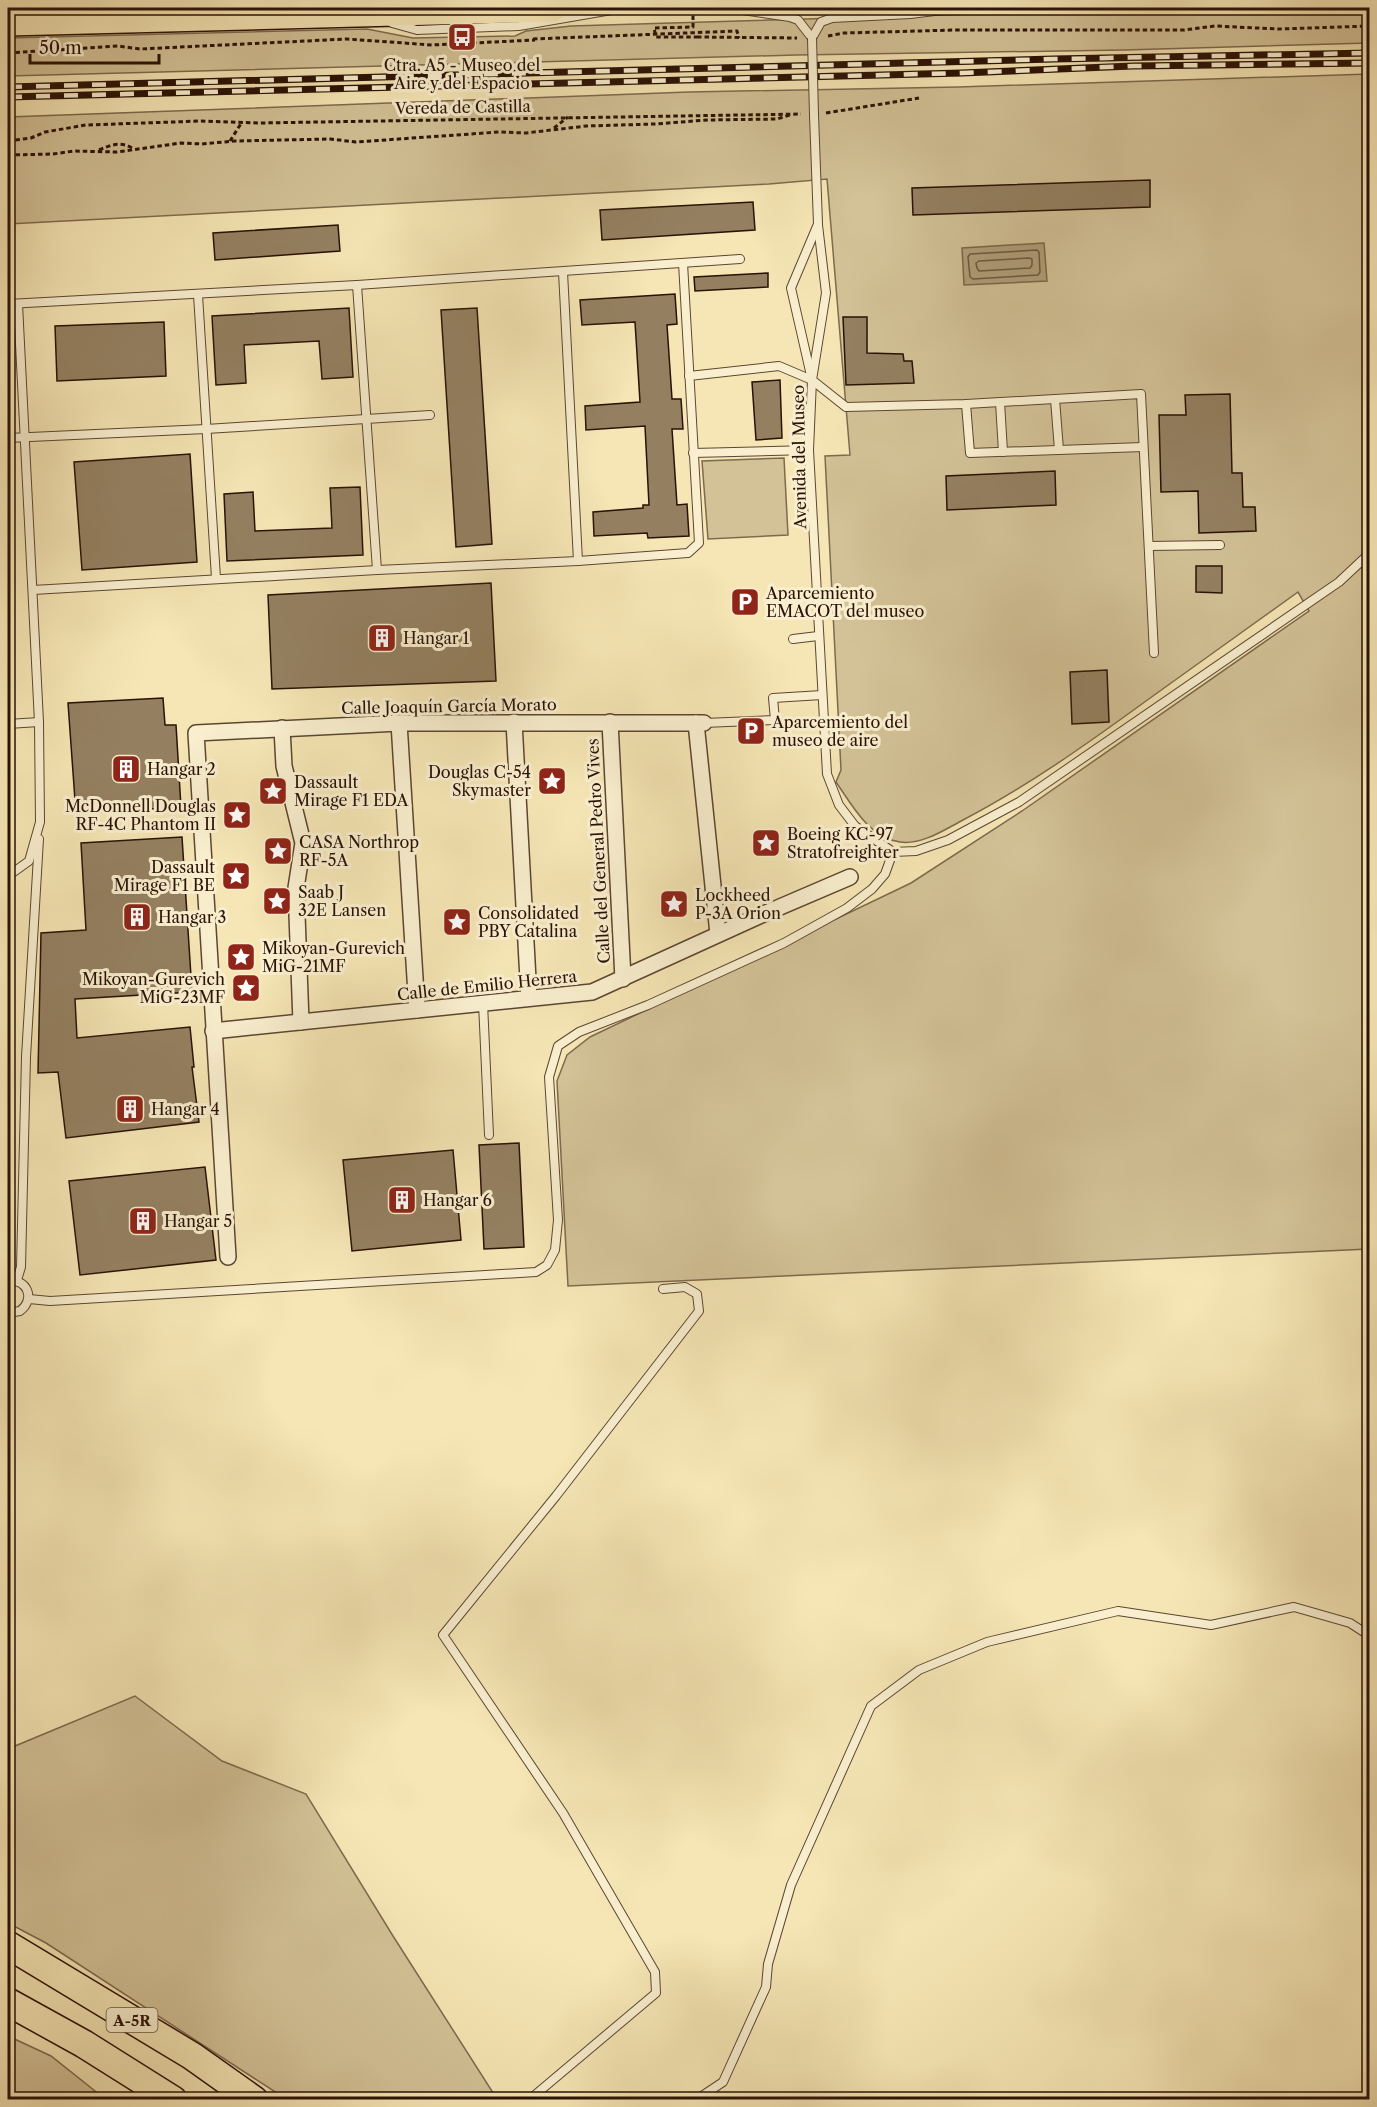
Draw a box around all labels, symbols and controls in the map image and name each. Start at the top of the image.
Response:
bus stop icon: Ctra. A5 - Museo del Aire y del Espacio [446,21,478,53]
scale bar [30,27,159,65]
text: 50 m [39,37,82,59]
place label: Ctra. A5 - Museo del Aire y del Espacio [384,55,540,93]
street label: Vereda de Castilla [394,96,532,118]
street label: Avenida del Museo [788,384,810,530]
place label: Aparcemiento EMACOT del museo [765,583,924,621]
parking icon: Aparcemiento EMACOT del museo [729,586,761,618]
building icon: Hangar 1 [366,622,398,654]
place label: Hangar 1 [403,628,470,648]
street label: Calle Joaquín García Morato [341,694,557,718]
place label: Aparcemiento del museo de aire [771,712,908,750]
parking icon: Aparcemiento del museo de aire [735,715,767,747]
street label: Calle del General Pedro Vives [582,738,614,964]
building icon: Hangar 2 [110,753,142,785]
place label: Hangar 2 [147,759,216,779]
place label: Douglas C-54 Skymaster [428,762,531,800]
place icon: Douglas C-54 Skymaster [536,765,568,797]
place label: Dassault Mirage F1 EDA [294,772,410,810]
place icon: Dassault Mirage F1 EDA [257,775,289,807]
place label: McDonnell Douglas RF-4C Phantom II [65,796,216,834]
place icon: McDonnell Douglas RF-4C Phantom II [221,799,253,831]
place label: Boeing KC-97 Stratofreighter [787,824,899,862]
place icon: Boeing KC-97 Stratofreighter [750,827,782,859]
place label: CASA Northrop RF-5A [299,832,419,870]
place icon: CASA Northrop RF-5A [262,835,294,867]
place label: Dassault Mirage F1 BE [114,857,215,895]
place icon: Dassault Mirage F1 BE [220,860,252,892]
place label: Saab J 32E Lansen [298,882,386,920]
place icon: Saab J 32E Lansen [261,885,293,917]
place label: Lockheed P-3A Orion [695,885,781,923]
place icon: Lockheed P-3A Orion [658,888,690,920]
building icon: Hangar 3 [121,901,153,933]
place label: Consolidated PBY Catalina [478,903,579,941]
place icon: Consolidated PBY Catalina [441,906,473,938]
place label: Hangar 3 [158,907,226,927]
place label: Mikoyan-Gurevich MiG-21MF [262,938,405,976]
place icon: Mikoyan-Gurevich MiG-21MF [225,941,257,973]
street label: Calle de Emilio Herrera [396,966,578,1004]
place label: Mikoyan-Gurevich MiG-23MF [82,969,225,1007]
place icon: Mikoyan-Gurevich MiG-23MF [230,972,262,1004]
building icon: Hangar 4 [114,1093,146,1125]
place label: Hangar 4 [151,1099,220,1119]
building icon: Hangar 6 [386,1184,418,1216]
place label: Hangar 6 [423,1190,492,1210]
building icon: Hangar 5 [127,1205,159,1237]
place label: Hangar 5 [164,1211,232,1231]
road number: A-5R [106,2008,158,2032]

